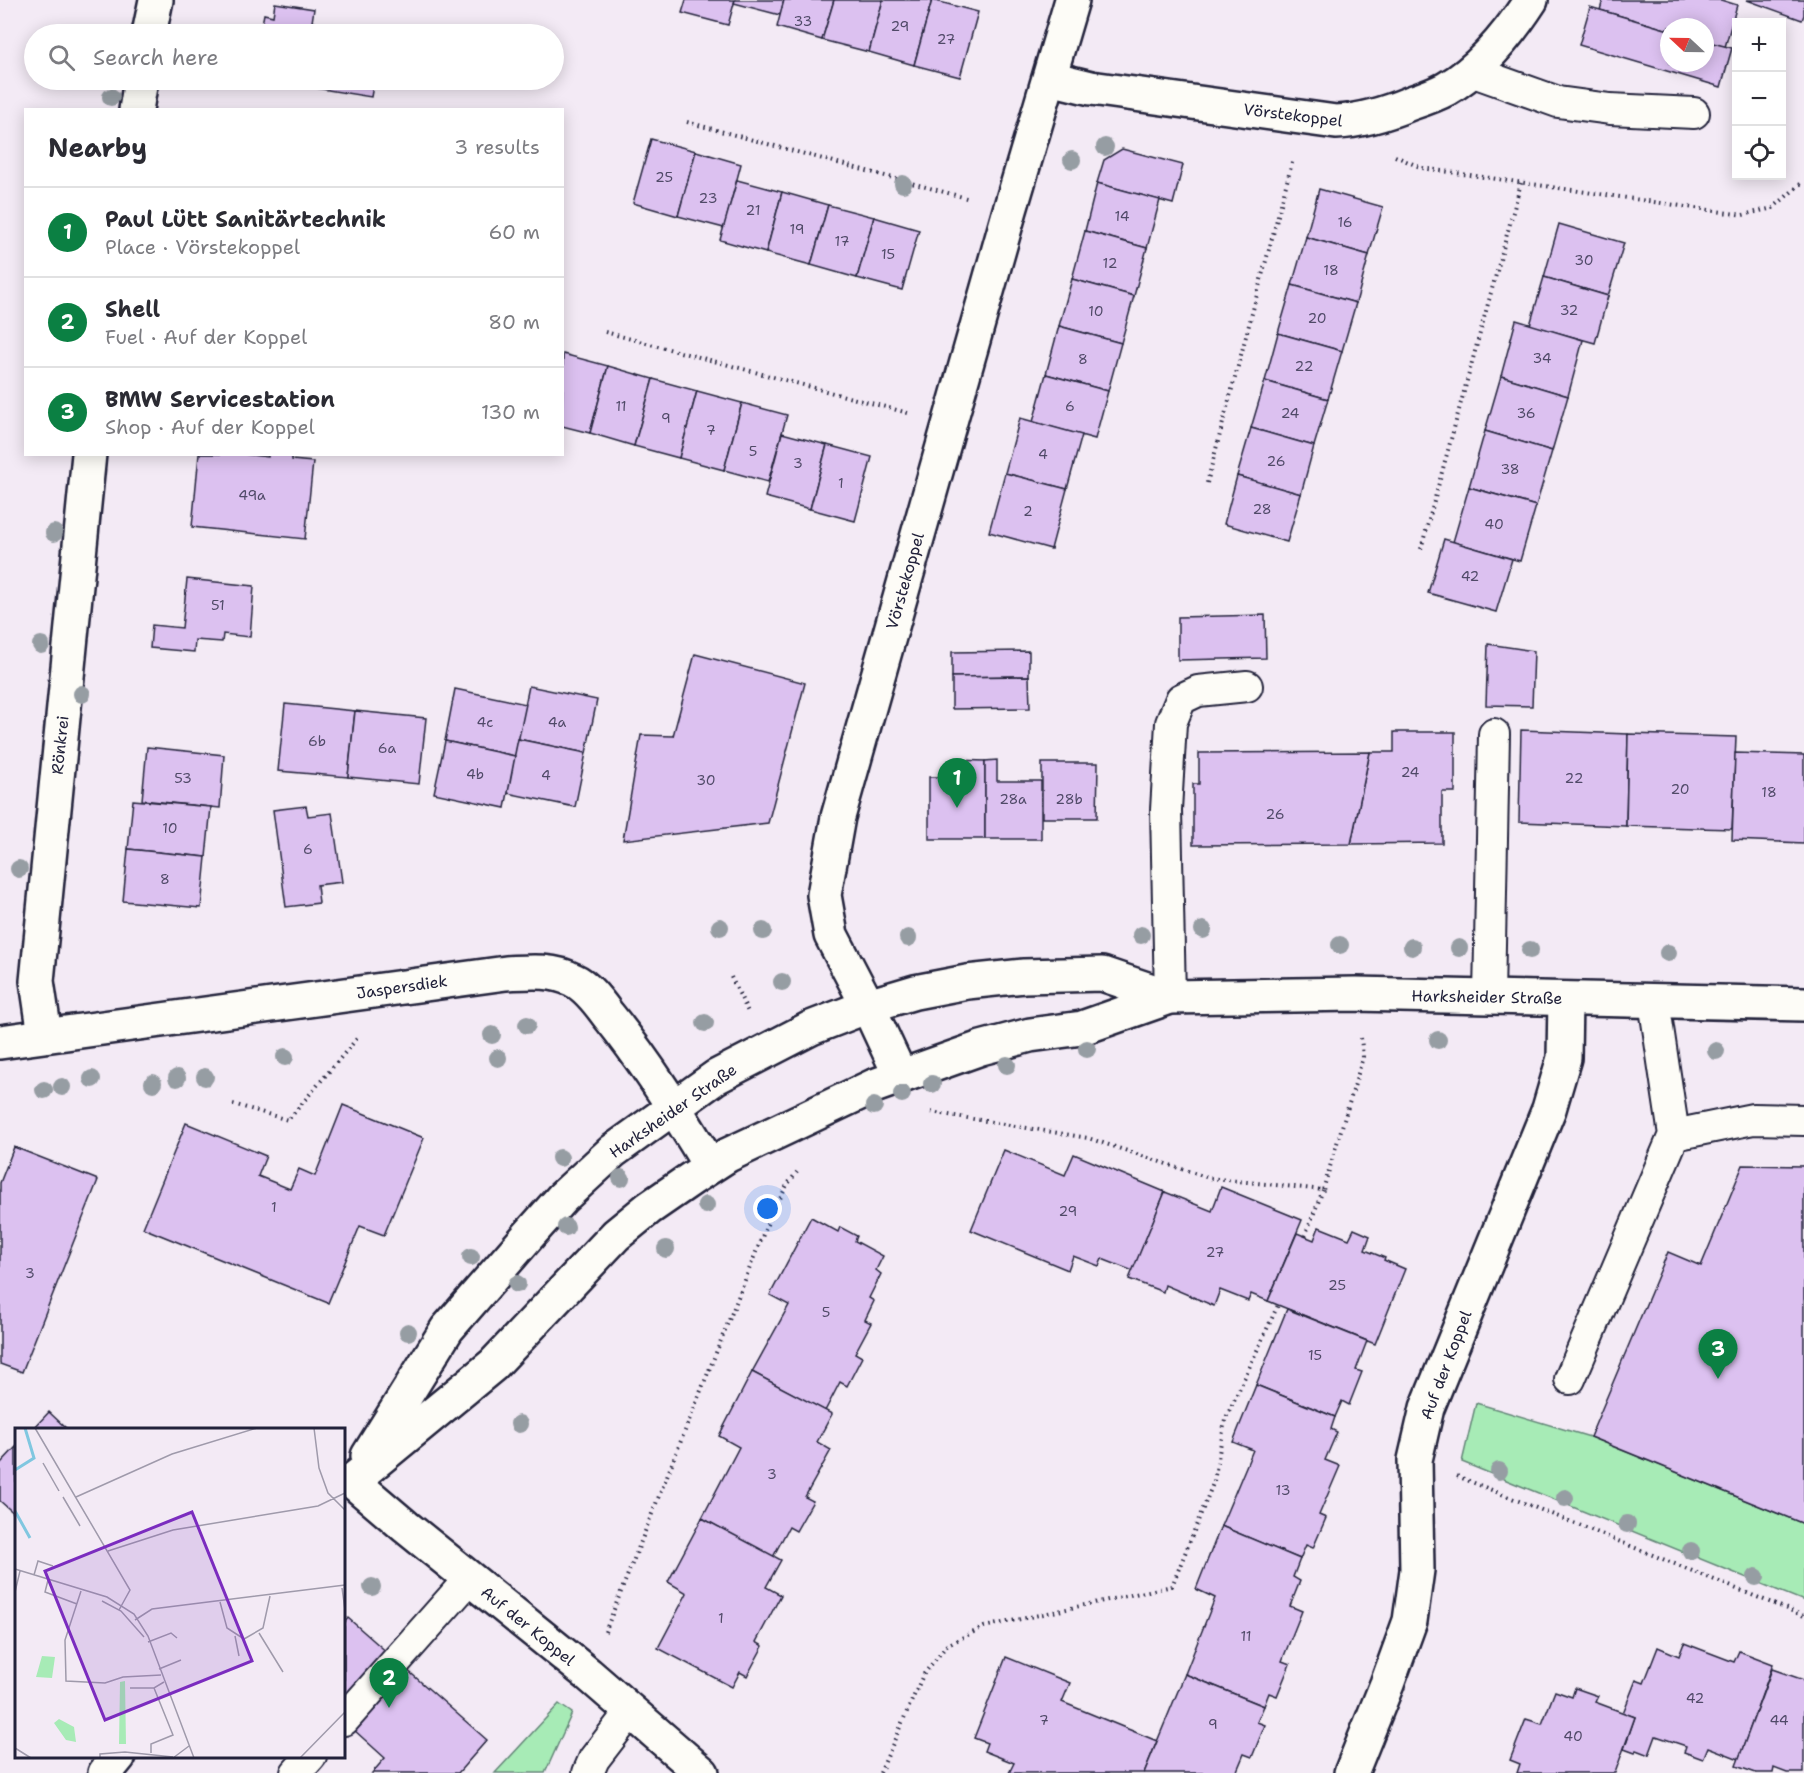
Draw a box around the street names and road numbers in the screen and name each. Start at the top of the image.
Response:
street label: Vörstekoppel [1242,99,1344,132]
street label: Vörstekoppel [881,530,929,632]
street label: Rönkrei [46,715,74,775]
street label: Jaspersdiek [355,970,449,1004]
street label: Harksheider Straße [1411,985,1563,1009]
street label: Harksheider Straße [605,1059,741,1163]
street label: Auf der Koppel [1416,1307,1476,1422]
street label: Auf der Koppel [477,1582,579,1670]

